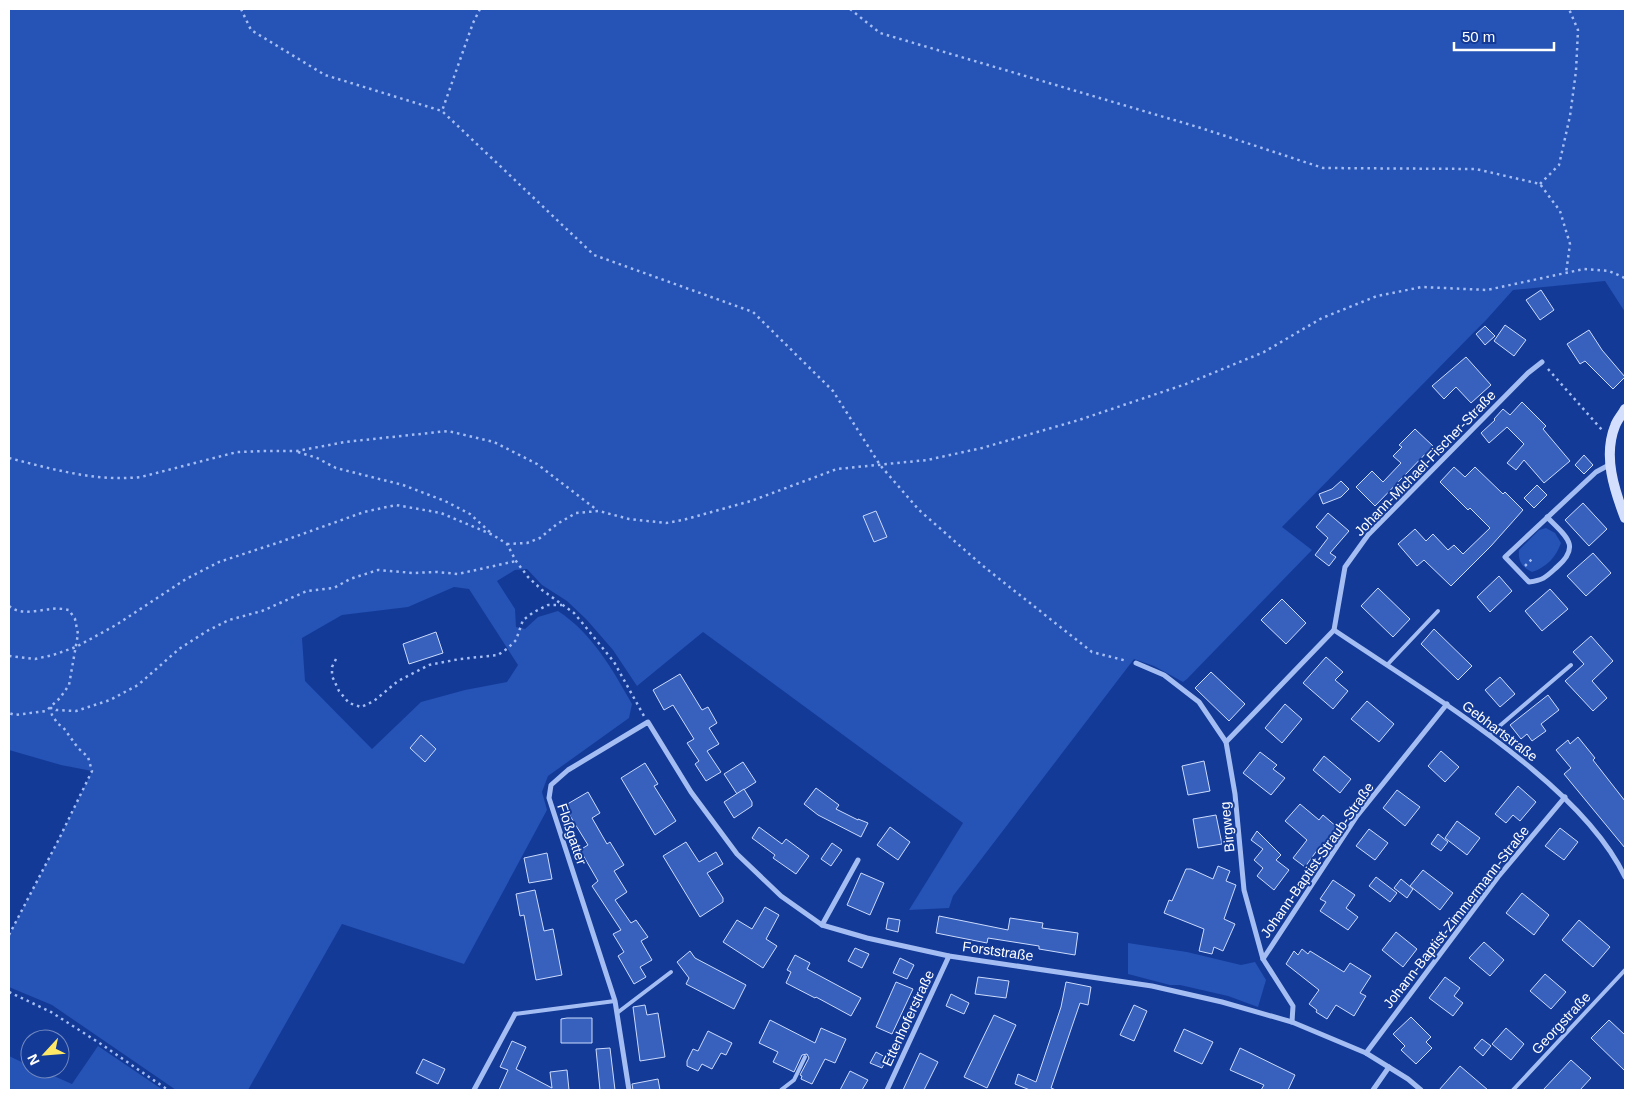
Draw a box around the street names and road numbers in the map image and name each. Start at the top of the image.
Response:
street label: Johann-Michael-Fischer-Straße [1351,387,1499,539]
street label: Gebhartstraße [1459,697,1541,765]
street label: Johann-Baptist-Straub-Straße [1257,779,1377,941]
street label: Floßgatter [554,801,590,867]
street label: Birgweg [1216,801,1238,853]
street label: Johann-Baptist-Zimmermann-Straße [1380,822,1532,1011]
street label: Forststraße [961,938,1035,964]
street label: Ettenhoferstraße [879,967,937,1069]
street label: Georgstraße [1528,989,1594,1057]

